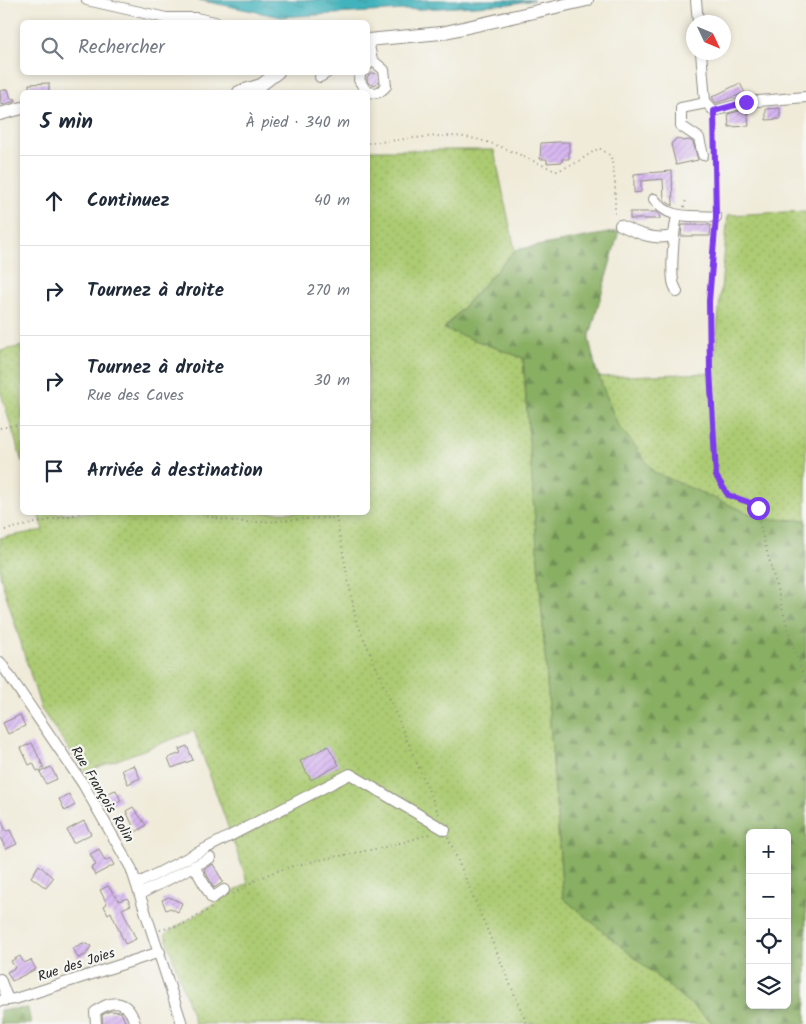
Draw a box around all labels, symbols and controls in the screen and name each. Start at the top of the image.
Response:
north arrow [686,15,731,60]
search box [20,20,370,75]
text: Rechercher [78,33,165,63]
icon: search [38,34,66,62]
route end [735,91,758,114]
text: 5 min [40,106,93,139]
text: À pied · 340 m [245,110,350,135]
text: Continuez [87,186,170,216]
icon: ahead [40,187,68,215]
text: 40 m [314,188,350,213]
text: Tournez à droite [87,276,224,306]
icon: right [40,277,68,305]
text: 270 m [306,278,350,303]
text: Tournez à droite [87,353,224,383]
icon: right [40,367,68,395]
text: 30 m [314,368,350,393]
text: Rue des Caves [87,383,184,408]
text: Arrivée à destination [87,456,263,486]
icon: arrive [40,457,68,485]
route start [747,497,770,520]
street label: Rue François Rolin [65,742,140,847]
map controls [746,829,791,1009]
button: + [746,829,791,874]
button: − [746,874,791,919]
button: locate [746,919,791,964]
street label: Rue des Joies [35,942,118,988]
button: layers [746,964,791,1009]

